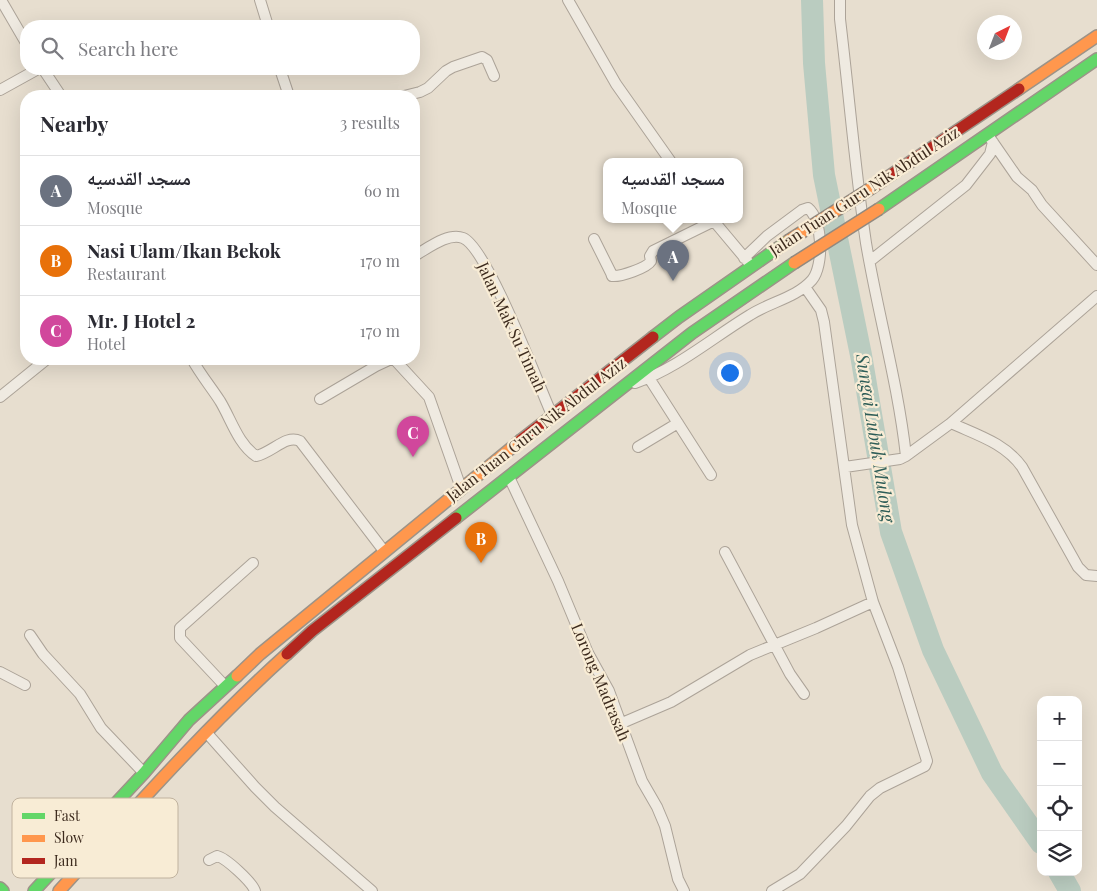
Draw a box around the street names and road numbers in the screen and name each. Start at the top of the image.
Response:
street label: Jalan Tuan Guru Nik Abdul Aziz [764,121,963,261]
street label: Jalan Mak Su Timah [473,258,552,396]
street label: Jalan Tuan Guru Nik Abdul Aziz [441,352,630,506]
street label: Lorong Madrasah [567,620,636,745]

